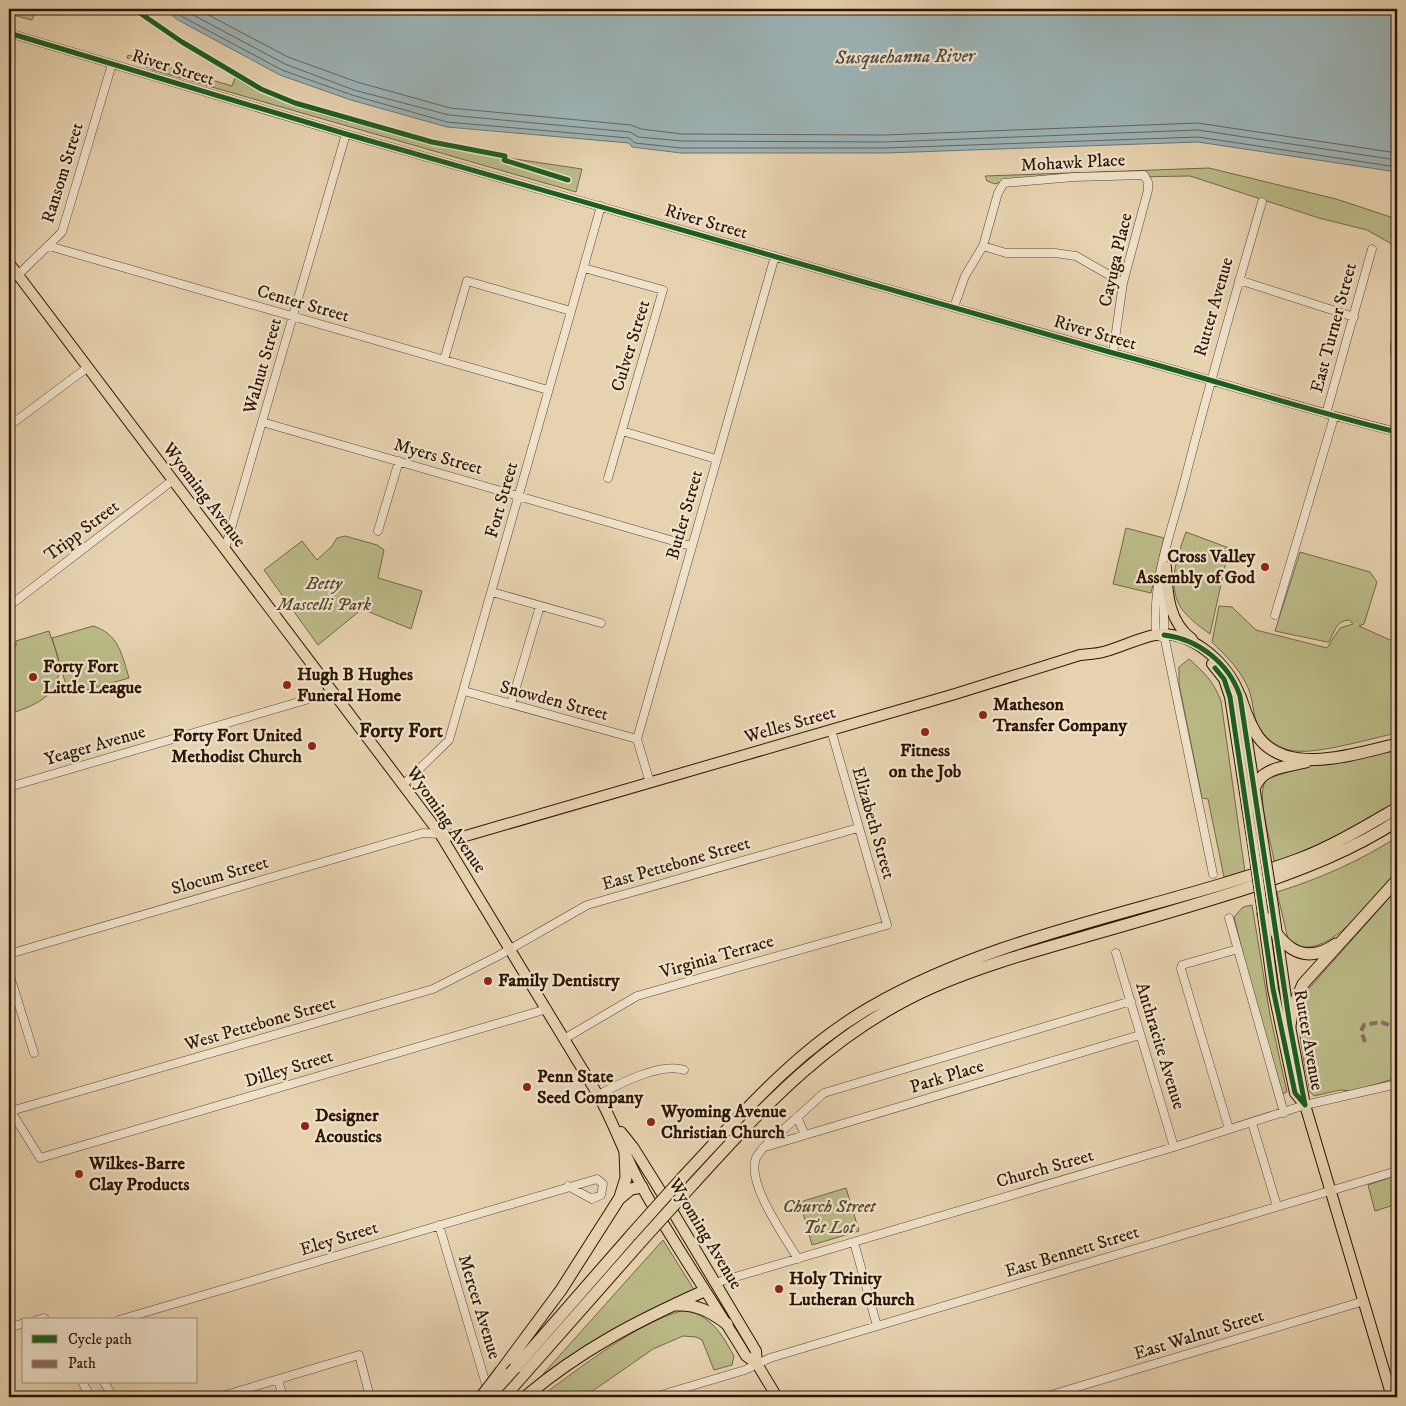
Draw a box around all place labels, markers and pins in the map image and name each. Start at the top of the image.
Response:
place label: Cross Valley Assembly of God [1135,546,1256,589]
marker: Cross Valley Assembly of God [1259,561,1271,573]
place label: Forty Fort Little League [43,656,142,699]
place label: Hugh B Hughes Funeral Home [297,664,413,707]
marker: Forty Fort Little League [27,671,39,683]
marker: Hugh B Hughes Funeral Home [281,679,293,691]
place label: Matheson Transfer Company [992,694,1127,737]
marker: Matheson Transfer Company [977,709,989,721]
place label: Forty Fort United Methodist Church [171,725,303,768]
marker: Fitness on the Job [919,726,931,738]
marker: Forty Fort United Methodist Church [306,740,318,752]
place label: Fitness on the Job [889,740,962,783]
place label: Family Dentistry [498,970,620,992]
marker: Family Dentistry [482,975,494,987]
place label: Penn State Seed Company [537,1066,643,1109]
marker: Penn State Seed Company [521,1081,533,1093]
place label: Wyoming Avenue Christian Church [660,1101,787,1144]
place label: Designer Acoustics [314,1105,382,1148]
marker: Wyoming Avenue Christian Church [645,1116,657,1128]
marker: Designer Acoustics [299,1120,311,1132]
place label: Wilkes-Barre Clay Products [88,1153,189,1196]
marker: Wilkes-Barre Clay Products [73,1168,85,1180]
place label: Holy Trinity Lutheran Church [789,1268,915,1311]
marker: Holy Trinity Lutheran Church [773,1283,785,1295]

